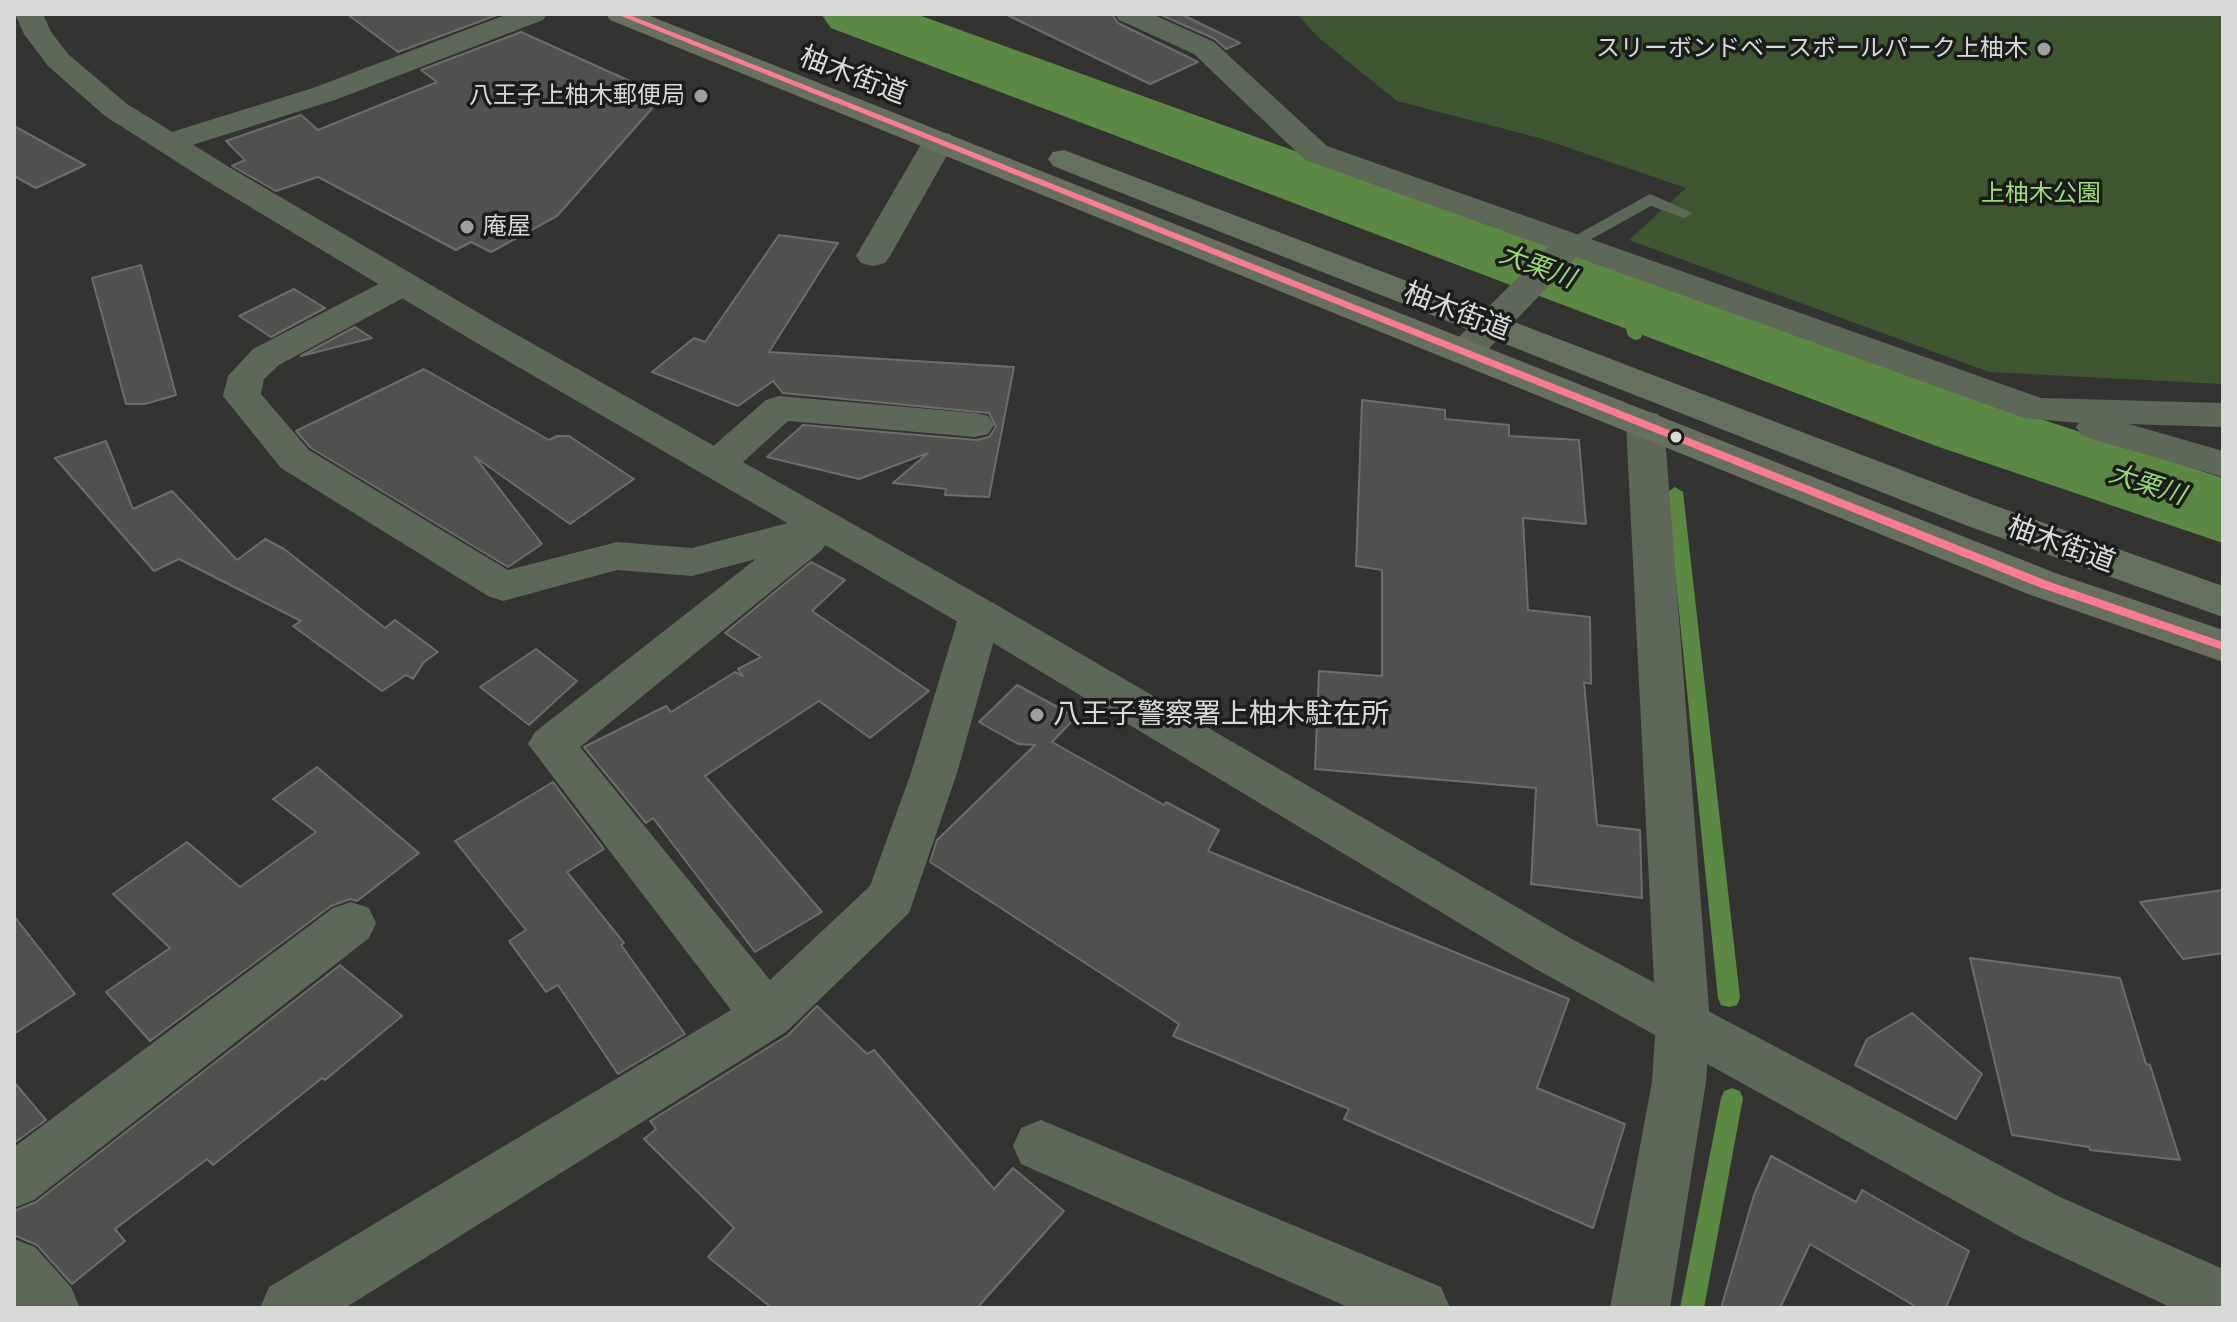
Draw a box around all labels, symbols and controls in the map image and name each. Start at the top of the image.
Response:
place label: スリーボンドベースボールパーク上柚木 [1596,35,2028,63]
street label: 柚木街道 [795,40,911,112]
marker: スリーボンドベースボールパーク上柚木 [2035,40,2053,58]
place label: 八王子上柚木郵便局 [469,82,685,110]
marker: 八王子上柚木郵便局 [692,87,710,105]
park label: 上柚木公園 [1981,180,2101,208]
place label: 庵屋 [483,213,531,241]
marker: 庵屋 [458,218,476,236]
water label: 大栗川 [1495,239,1579,295]
street label: 柚木街道 [1399,276,1515,348]
unlabelled marker [1668,429,1684,445]
water label: 大栗川 [2105,458,2189,512]
street label: 柚木街道 [2003,510,2119,580]
place label: 八王子警察署上柚木駐在所 [1053,698,1389,732]
marker: 八王子警察署上柚木駐在所 [1028,706,1046,724]

